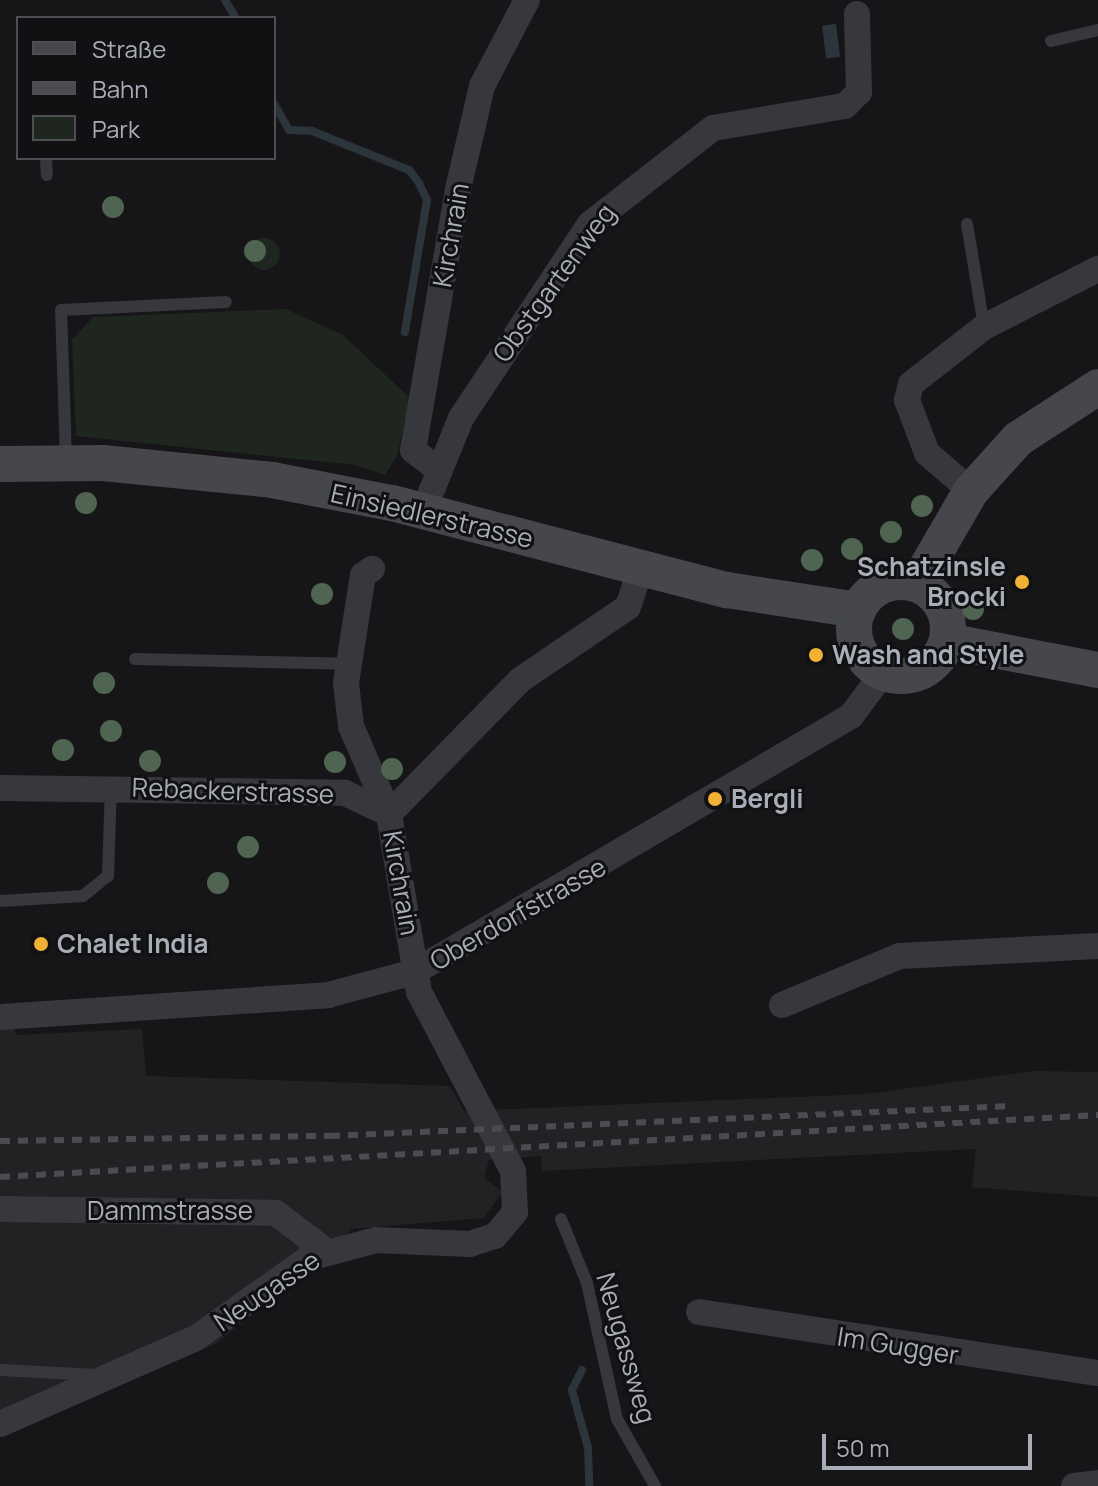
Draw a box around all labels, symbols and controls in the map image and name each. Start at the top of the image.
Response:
legend [16,16,276,160]
text: Straße [92,32,166,65]
text: Bahn [92,72,149,105]
text: Park [92,112,140,145]
street label: Kirchrain [426,180,476,290]
street label: Obstgartenweg [486,198,622,368]
street label: Einsiedlerstrasse [328,478,536,554]
place label: Schatzinsle Brocki [857,551,1006,612]
marker: Schatzinsle Brocki [1013,573,1031,591]
place label: Wash and Style [832,639,1024,671]
marker: Wash and Style [807,646,825,664]
street label: Rebackerstrasse [131,772,335,810]
place label: Bergli [731,783,804,815]
marker: Bergli [706,790,724,808]
street label: Kirchrain [376,828,426,938]
street label: Oberdorfstrasse [425,851,611,977]
place label: Chalet India [57,928,208,960]
marker: Chalet India [32,935,50,953]
street label: Dammstrasse [87,1195,253,1227]
street label: Neugasse [208,1244,326,1338]
street label: Neugassweg [590,1269,662,1427]
street label: Im Gugger [835,1321,961,1371]
scale bar [826,1418,1036,1468]
text: 50 m [836,1431,890,1464]

